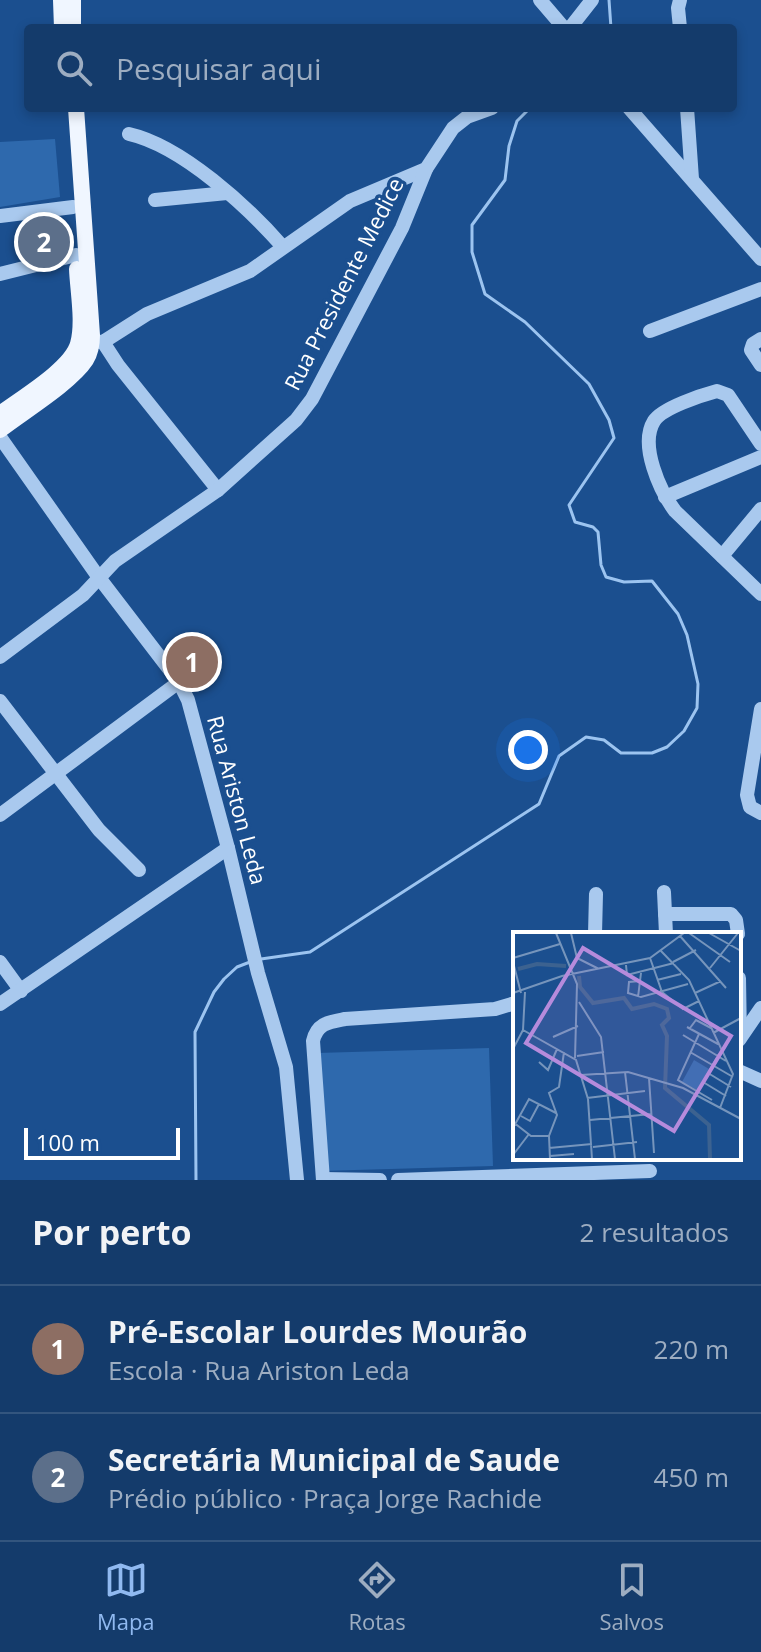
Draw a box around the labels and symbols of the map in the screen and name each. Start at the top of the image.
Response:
street label: Rua Presidente Medice [276,172,410,395]
pin: 2 [18,212,70,272]
pin: 1 [166,632,218,692]
street label: Rua Ariston Leda [201,712,275,888]
your location [508,730,548,770]
inset map [513,932,741,1160]
scale bar [24,1124,180,1160]

